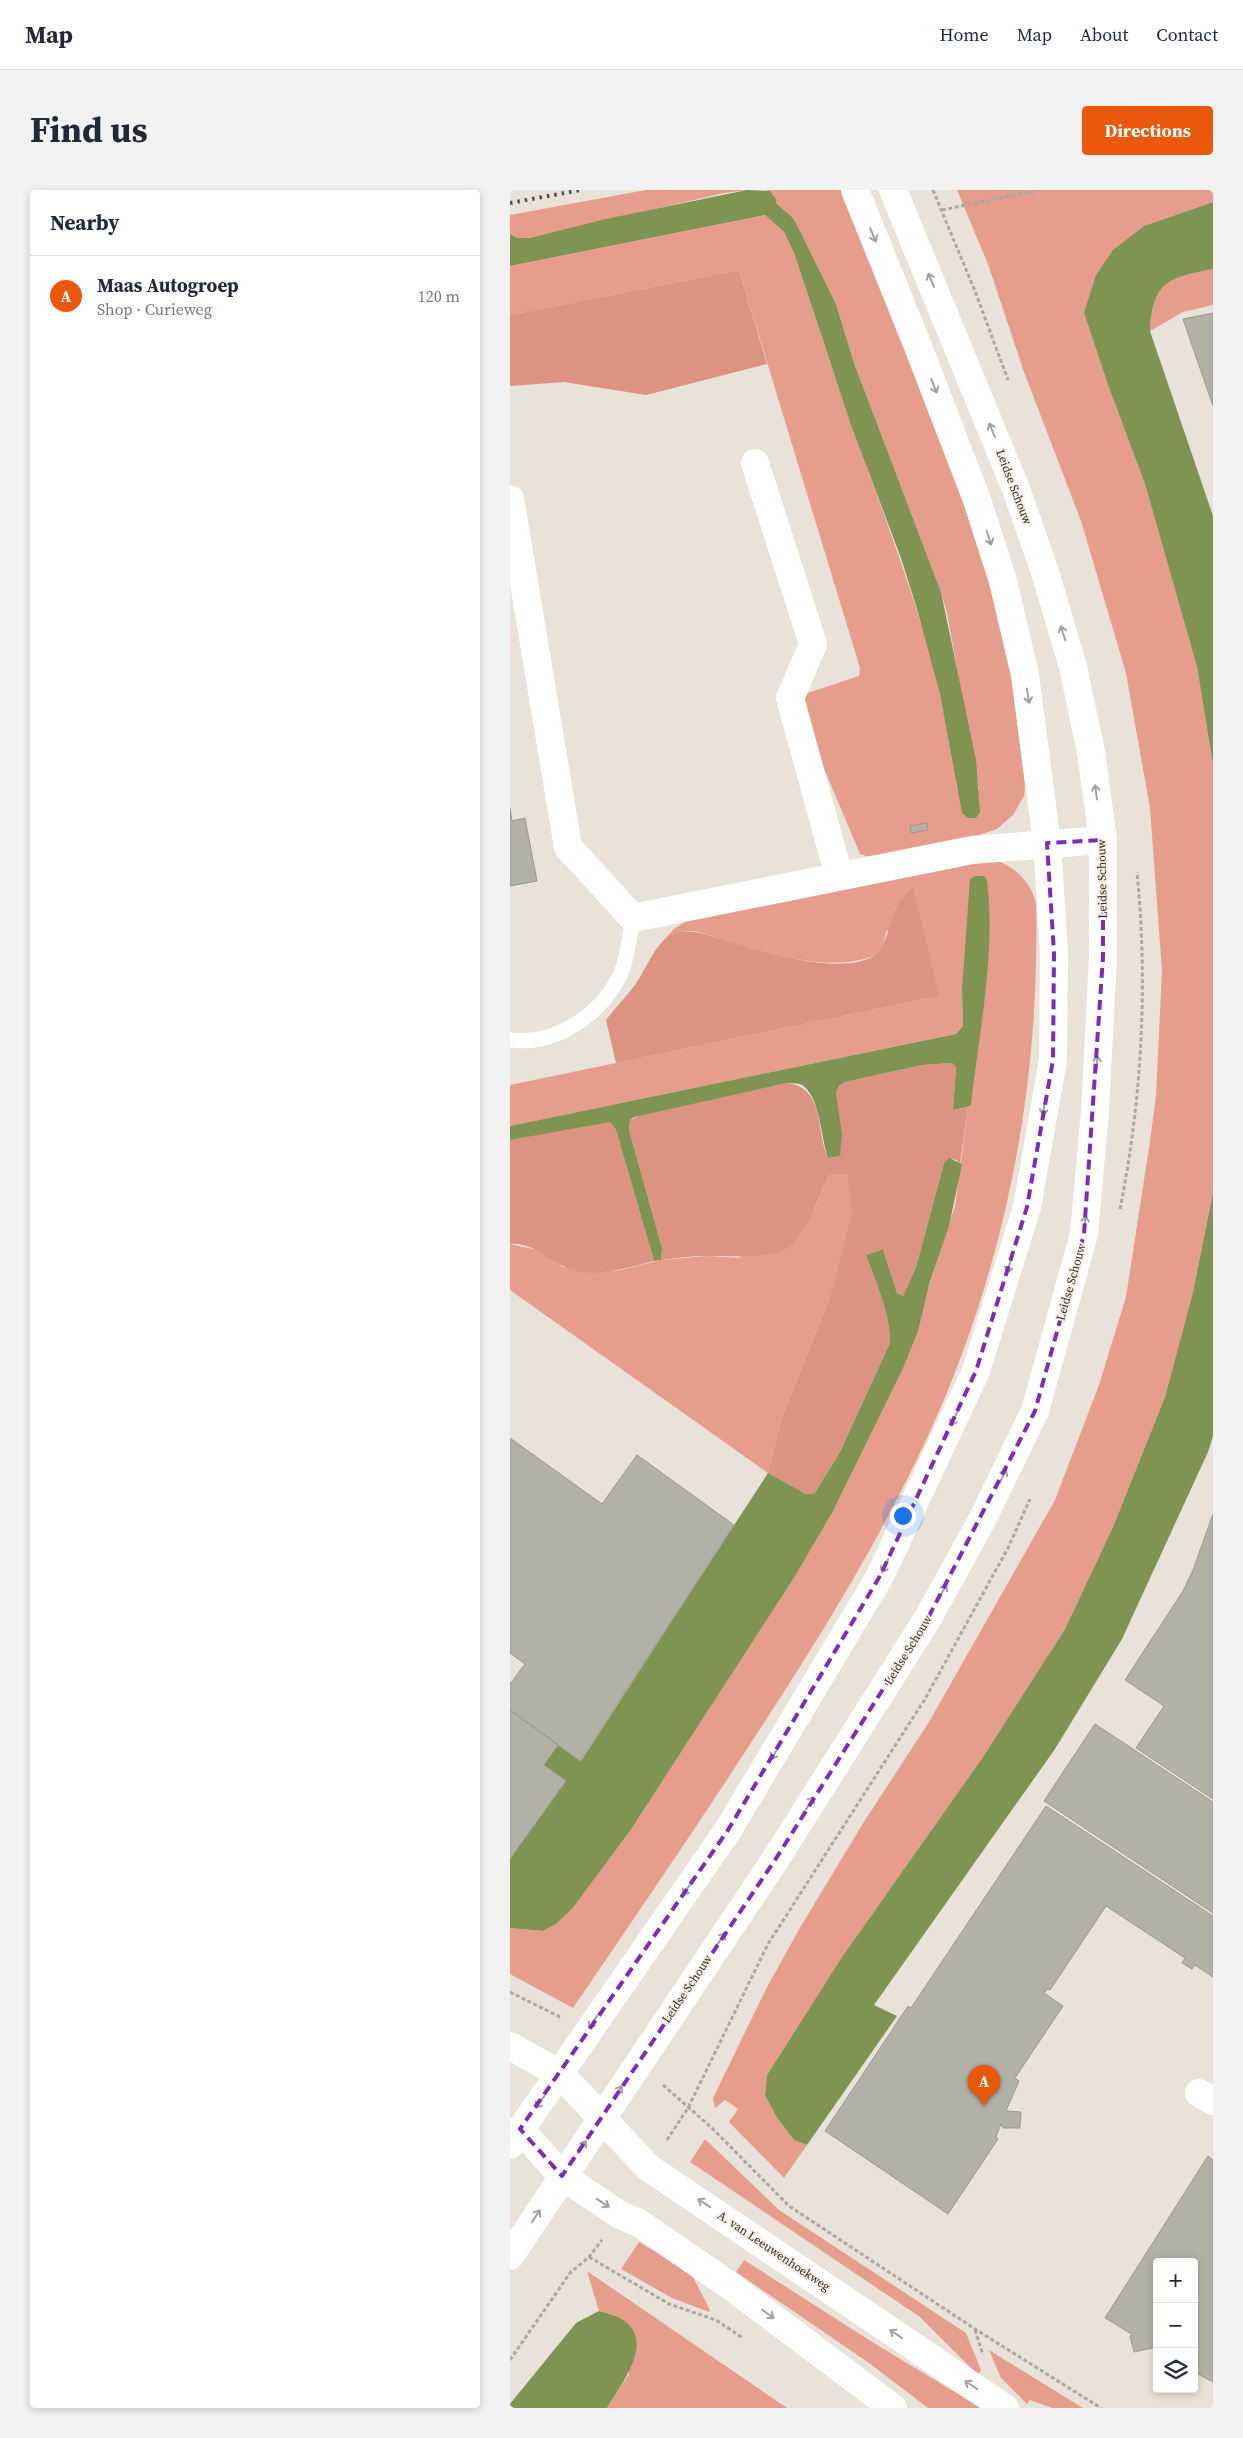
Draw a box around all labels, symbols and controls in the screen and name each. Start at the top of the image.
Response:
text: Map [25,18,73,51]
text: Home [940,22,989,47]
text: Map [1017,22,1052,47]
text: About [1080,22,1128,47]
text: Contact [1156,22,1218,47]
text: Find us [30,106,148,154]
button: Directions [1082,106,1213,155]
text: Nearby [50,208,120,237]
one-way arrow [869,227,878,242]
text: Maas Autogroep [97,272,239,298]
one-way arrow [925,272,934,287]
text: A [61,285,71,307]
text: 120 m [418,285,460,307]
text: Shop · Curieweg [97,298,212,320]
one-way arrow [929,378,939,393]
one-way arrow [987,423,996,438]
street label: Leidse Schouw [992,447,1036,528]
one-way arrow [985,530,995,546]
one-way arrow [1058,625,1068,641]
one-way arrow [1024,688,1034,704]
one-way arrow [1091,784,1101,800]
street label: Leidse Schouw [1093,838,1111,919]
one-way arrow [1093,1055,1102,1071]
one-way arrow [1039,1099,1049,1115]
one-way arrow [1081,1215,1090,1231]
street label: Leidse Schouw [1052,1241,1090,1322]
one-way arrow [1003,1258,1013,1274]
one-way arrow [949,1411,959,1426]
one-way arrow [999,1469,1008,1484]
your location [890,1503,916,1529]
one-way arrow [880,1558,890,1573]
one-way arrow [938,1585,948,1599]
street label: Leidse Schouw [880,1611,936,1688]
one-way arrow [769,1745,779,1759]
one-way arrow [806,1797,816,1811]
one-way arrow [682,1882,692,1896]
one-way arrow [716,1932,726,1946]
street label: Leidse Schouw [658,1951,716,2026]
one-way arrow [588,2015,598,2029]
pin: A [968,2065,1000,2106]
one-way arrow [613,2085,623,2099]
one-way arrow [535,2095,545,2109]
one-way arrow [576,2140,587,2154]
one-way arrow [595,2198,609,2208]
one-way arrow [697,2198,711,2208]
street label: A. van Leeuwenhoekweg [715,2207,833,2295]
one-way arrow [531,2209,541,2223]
map controls [1153,2258,1198,2393]
button: + [1153,2258,1198,2303]
button: − [1153,2303,1198,2348]
one-way arrow [761,2309,774,2320]
one-way arrow [889,2329,903,2339]
button: layers [1153,2348,1198,2393]
one-way arrow [964,2380,978,2390]

